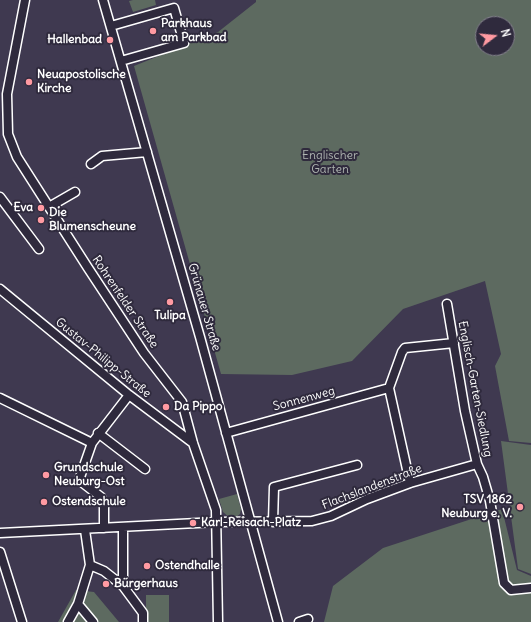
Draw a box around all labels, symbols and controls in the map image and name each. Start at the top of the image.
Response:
north arrow [475,16,515,56]
place label: Parkhaus am Parkbad [161,17,227,45]
marker: Parkhaus am Parkbad [148,26,158,36]
text: N [498,27,513,39]
place label: Hallenbad [47,33,102,47]
marker: Hallenbad [105,35,115,45]
place label: Neuapostolische Kirche [37,68,126,96]
marker: Neuapostolische Kirche [24,77,34,87]
park label: Englischer Garten [302,149,358,177]
place label: Eva [13,201,33,215]
marker: Eva [36,203,46,213]
place label: Die Blumenscheune [49,206,136,234]
marker: Die Blumenscheune [36,215,46,225]
street label: Rohrenfelder Straße [89,253,161,351]
street label: Grünauer Straße [185,261,223,353]
marker: Tulipa [165,297,175,307]
place label: Tulipa [154,309,186,323]
street label: Gustav-Philipp-Straße [52,315,154,401]
street label: Englisch-Garten-Siedlung [455,320,495,458]
street label: Sonnenweg [272,384,336,414]
place label: Da Pippo [174,400,223,414]
marker: Da Pippo [161,402,171,412]
place label: Grundschule Neuburg-Ost [54,461,125,489]
street label: Flachslandenstraße [320,461,424,513]
marker: Grundschule Neuburg-Ost [41,470,51,480]
place label: TSV 1862 Neuburg e. V. [441,493,512,521]
place label: Ostendschule [52,495,126,509]
marker: Ostendschule [39,497,49,507]
marker: TSV 1862 Neuburg e. V. [515,502,525,512]
place label: Karl-Reisach-Platz [201,516,301,530]
marker: Karl-Reisach-Platz [188,518,198,528]
place label: Ostendhalle [155,559,220,573]
marker: Ostendhalle [142,561,152,571]
place label: Bürgerhaus [114,577,178,591]
marker: Bürgerhaus [101,579,111,589]

